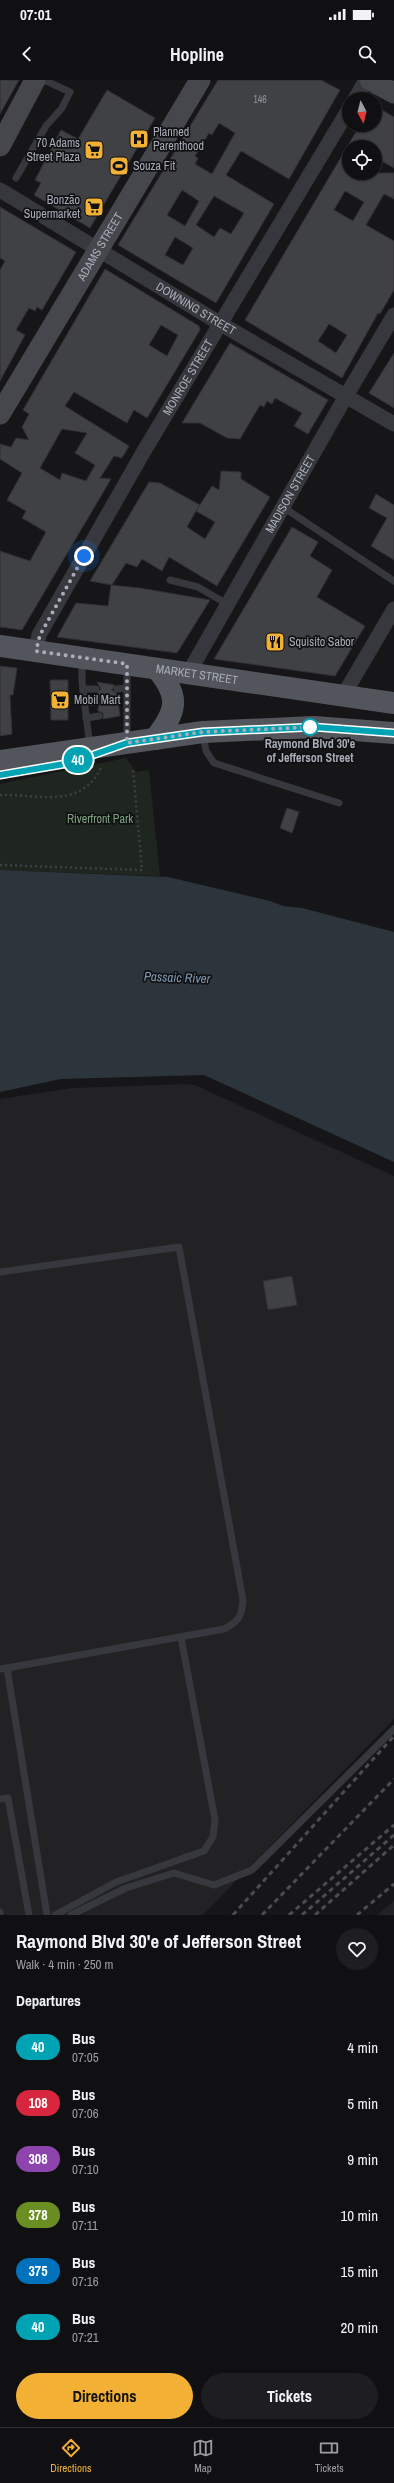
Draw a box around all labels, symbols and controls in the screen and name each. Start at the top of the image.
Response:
text: 07:01 [20,4,51,25]
text: Hopline [170,42,224,67]
icon: back [16,43,38,65]
icon: search [356,43,378,65]
north arrow [342,92,382,132]
map controls [342,92,382,180]
house number: 146 [253,93,267,106]
place label: Planned Parenthood [153,124,204,154]
hospital icon: Planned Parenthood [128,128,150,150]
place label: 70 Adams Street Plaza [26,135,81,165]
supermarket icon: 70 Adams Street Plaza [83,139,105,161]
button: locate [342,140,382,180]
sports icon: Souza Fit [108,155,130,177]
place label: Souza Fit [133,158,175,174]
place label: Bonzão Supermarket [24,192,80,222]
supermarket icon: Bonzão Supermarket [83,196,105,218]
street label: ADAMS STREET [73,210,127,285]
street label: DOWNING STREET [153,278,239,339]
street label: MONROE STREET [159,336,217,418]
street label: MADISON STREET [262,452,319,536]
your location [74,546,94,566]
restaurant icon: Squisito Sabor [264,631,286,653]
place label: Squisito Sabor [289,634,355,650]
street label: MARKET STREET [155,661,239,688]
supermarket icon: Mobil Mart [49,689,71,711]
place label: Mobil Mart [74,692,121,708]
marker: Raymond Blvd 30'e of Jefferson Street [301,718,319,736]
place label: Raymond Blvd 30'e of Jefferson Street [265,736,356,766]
line badge: 40 [60,747,96,773]
text: 40 [72,751,84,769]
park label: Riverfront Park [67,811,133,827]
water label: Passaic River [144,968,211,987]
text: Raymond Blvd 30'e of Jefferson Street [16,1928,301,1954]
button: heart [336,1928,378,1970]
text: Walk · 4 min · 250 m [16,1956,113,1973]
text: Departures [16,1990,81,2011]
text: Bus [72,2028,95,2049]
text: 4 min [347,2037,378,2058]
text: 40 [32,2038,44,2056]
text: 07:05 [72,2049,99,2066]
text: Bus [72,2084,95,2105]
text: 5 min [347,2093,378,2114]
text: 108 [28,2094,48,2112]
text: 07:06 [72,2105,99,2122]
text: Bus [72,2140,95,2161]
text: 9 min [347,2149,378,2170]
text: 308 [28,2150,48,2168]
text: 07:10 [72,2161,99,2178]
text: Bus [72,2196,95,2217]
text: 10 min [340,2205,378,2226]
text: 378 [28,2206,48,2224]
text: 07:11 [72,2217,98,2234]
text: Bus [72,2252,95,2273]
text: 15 min [340,2261,378,2282]
text: 375 [28,2262,48,2280]
text: 07:16 [72,2273,99,2290]
text: Bus [72,2308,95,2329]
text: 20 min [340,2317,378,2338]
text: 40 [32,2318,44,2336]
text: 07:21 [72,2329,99,2346]
button: Directions [16,2373,193,2419]
button: Tickets [201,2373,378,2419]
tab: Directions [50,2437,91,2475]
tab: Map [192,2437,214,2475]
tab: Tickets [315,2437,344,2475]

